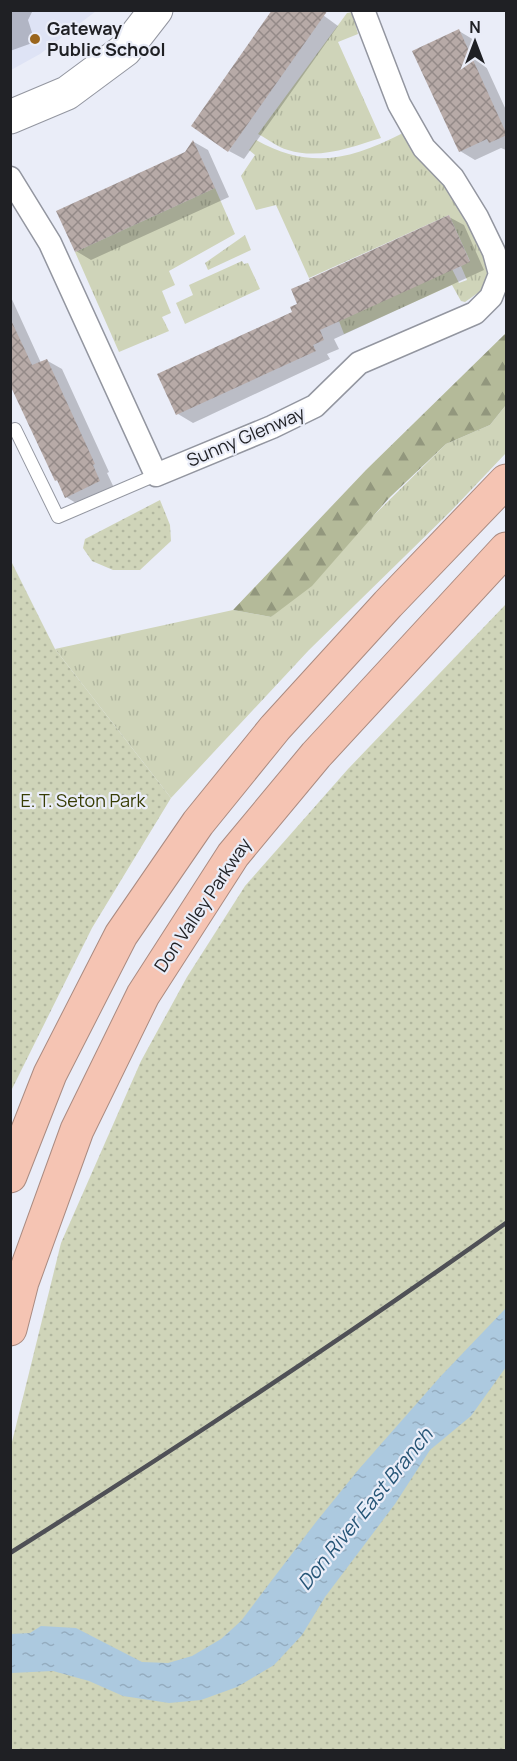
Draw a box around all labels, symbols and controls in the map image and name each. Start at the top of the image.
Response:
north arrow [445,12,505,72]
place label: Gateway Public School [47,16,166,61]
text: N [469,16,481,38]
marker: Gateway Public School [28,32,42,46]
street label: Sunny Glenway [183,400,309,472]
park label: E. T. Seton Park [21,788,146,812]
street label: Don Valley Parkway [148,832,256,976]
water label: Don River East Branch [291,1421,439,1595]

